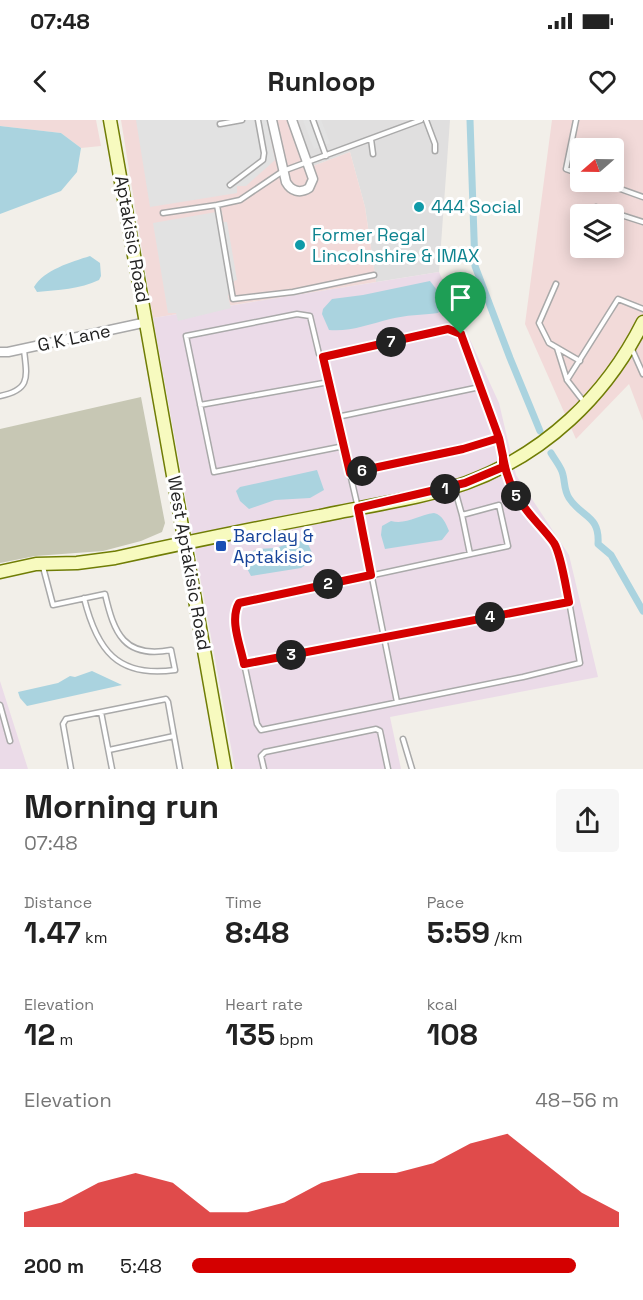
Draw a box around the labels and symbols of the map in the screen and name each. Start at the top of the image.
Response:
north arrow [570,138,624,192]
street label: Aptakisic Road [110,174,155,304]
place label: 444 Social [431,195,521,218]
marker: 444 Social [412,200,426,214]
place label: Former Regal Lincolnshire & IMAX [312,223,480,267]
marker: Former Regal Lincolnshire & IMAX [293,238,307,252]
pin [435,272,486,334]
street label: G K Lane [35,319,112,356]
pin: 7 [376,327,406,357]
pin: 6 [347,456,377,486]
street label: West Aptakisic Road [163,474,216,652]
pin: 1 [430,474,460,504]
pin: 5 [501,481,531,511]
place label: Barclay & Aptakisic [233,524,314,568]
marker: Barclay & Aptakisic [214,539,228,553]
pin: 2 [313,569,343,599]
pin: 4 [475,602,505,632]
pin: 3 [276,640,306,670]

